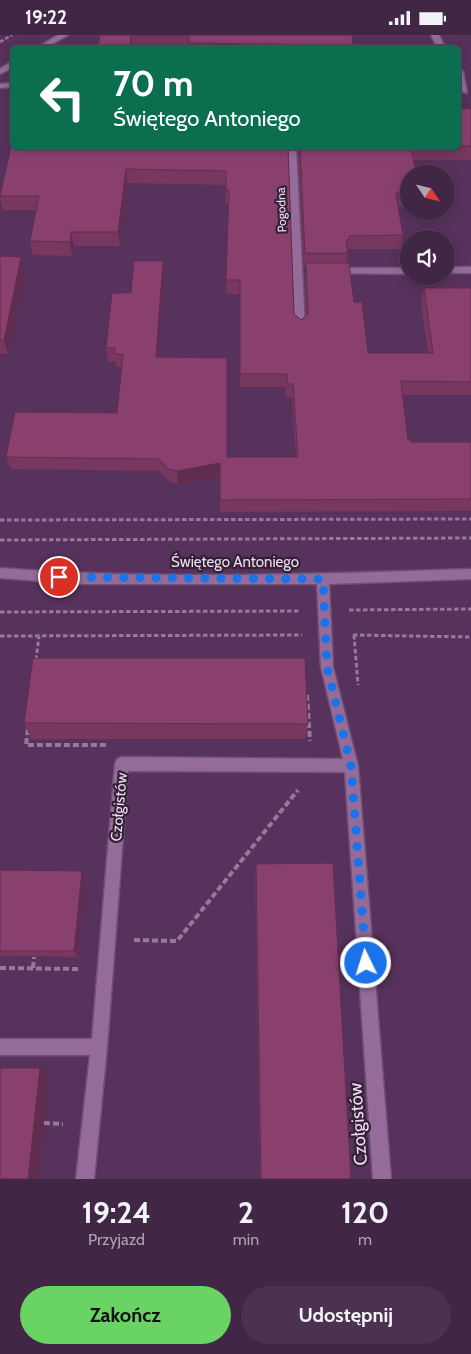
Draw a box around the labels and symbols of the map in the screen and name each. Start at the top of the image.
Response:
north arrow [400,165,455,220]
street label: Pogodna [273,187,289,233]
street label: Świętego Antoniego [171,552,299,571]
pin [38,556,80,598]
street label: Czołgistów [107,772,131,842]
position arrow [339,936,391,988]
street label: Czołgistów [344,1082,372,1166]

